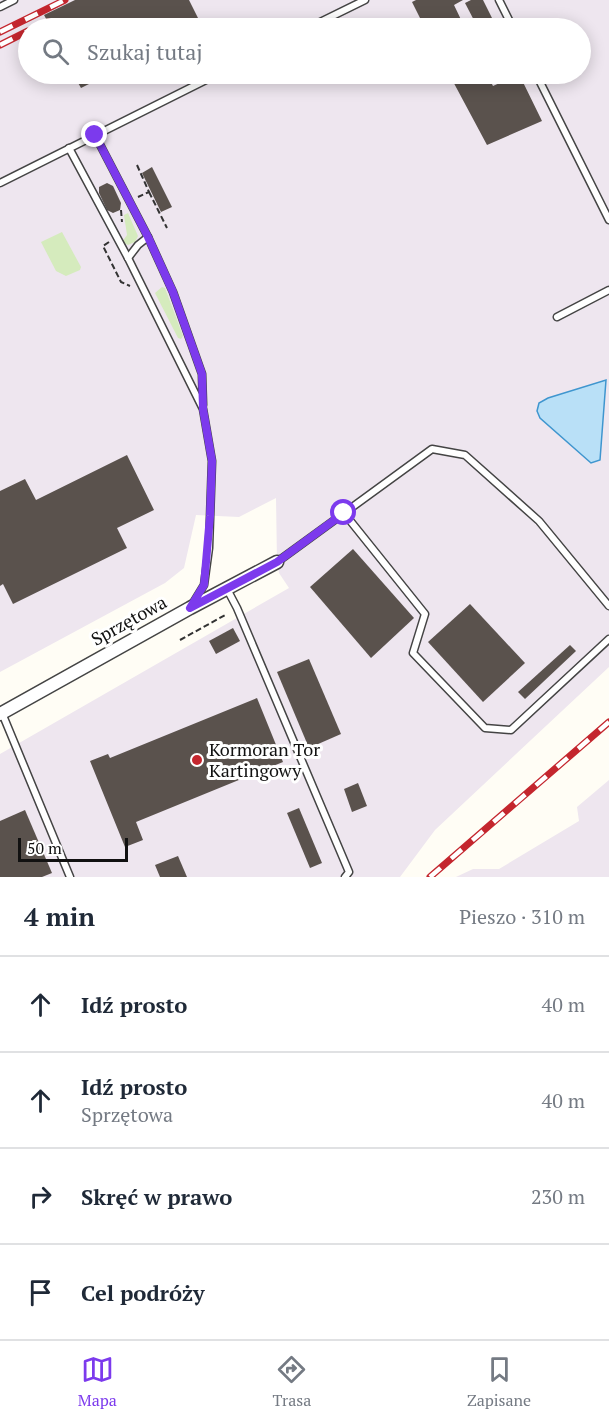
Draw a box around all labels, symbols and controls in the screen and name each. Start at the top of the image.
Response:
search box [18,18,591,84]
icon: search [39,35,72,68]
text: Szukaj tutaj [87,37,203,66]
route end [81,121,107,147]
route start [330,499,356,525]
street label: Sprzętowa [86,590,171,651]
place label: Kormoran Tor Kartingowy [209,737,320,782]
marker: Kormoran Tor Kartingowy [190,753,204,767]
scale bar [18,835,128,862]
text: 50 m [27,837,62,859]
text: 4 min [24,899,95,933]
text: Pieszo · 310 m [459,903,585,930]
icon: ahead [24,988,57,1021]
text: Idź prosto [81,990,187,1019]
text: 40 m [542,991,585,1018]
text: Idź prosto [81,1072,187,1101]
icon: ahead [24,1084,57,1117]
text: 40 m [542,1087,585,1114]
text: Sprzętowa [81,1101,173,1128]
icon: right [24,1180,57,1213]
text: Skręć w prawo [81,1182,232,1211]
text: 230 m [531,1183,585,1210]
icon: arrive [24,1276,57,1309]
text: Cel podróży [81,1278,205,1307]
tab: Mapa [78,1353,117,1411]
tab: Trasa [273,1353,311,1411]
tab: Zapisane [467,1353,531,1411]

